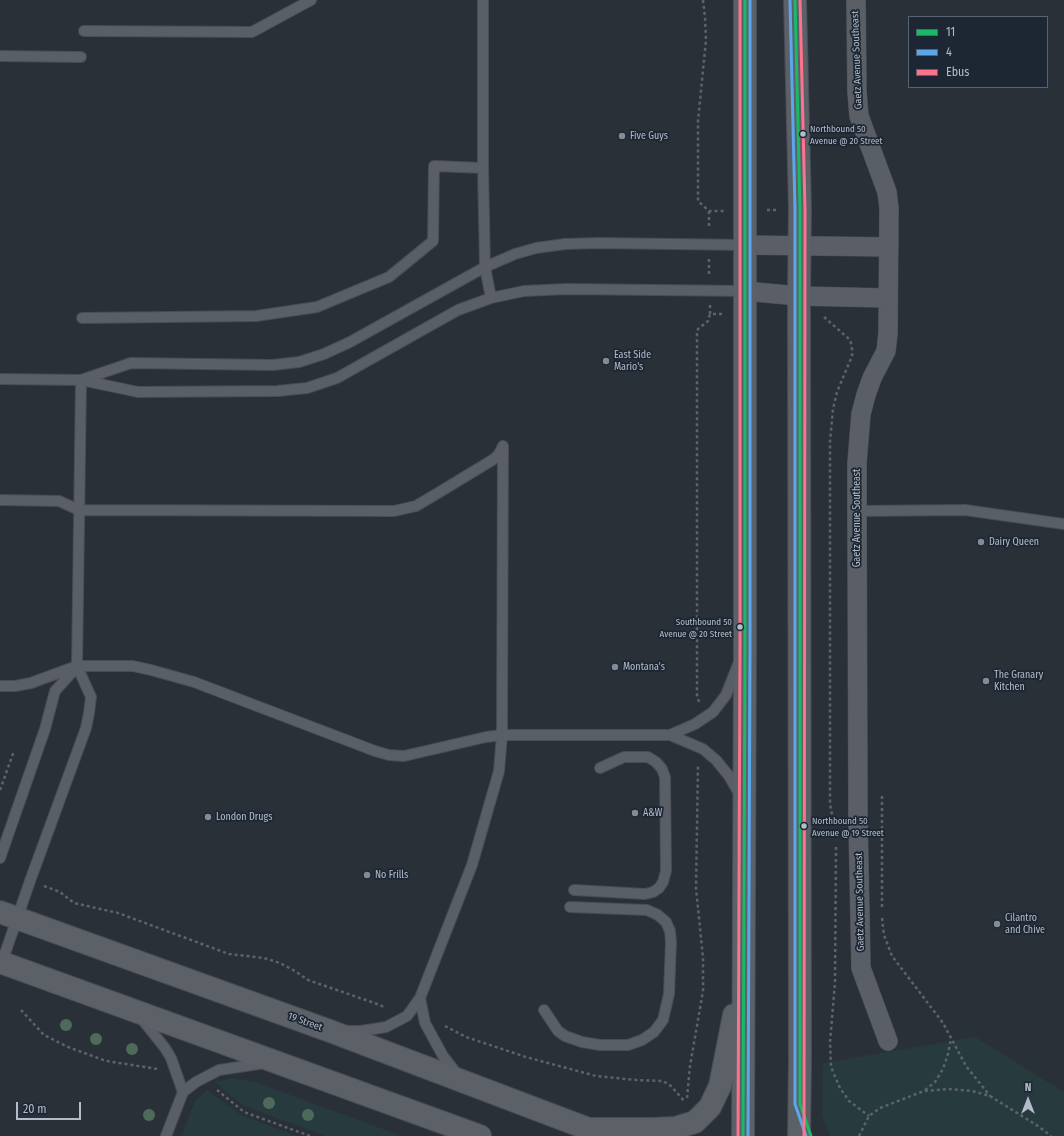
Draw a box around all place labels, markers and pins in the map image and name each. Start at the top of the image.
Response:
place label: Northbound 50 Avenue @ 20 Street [810,124,882,145]
marker: Northbound 50 Avenue @ 20 Street [798,129,808,139]
place label: Five Guys [630,130,668,142]
marker: Five Guys [617,131,627,141]
place label: East Side Mario's [614,349,651,372]
marker: East Side Mario's [601,356,611,366]
place label: Dairy Queen [989,536,1039,548]
marker: Dairy Queen [976,537,986,547]
place label: Southbound 50 Avenue @ 20 Street [660,617,732,638]
marker: Southbound 50 Avenue @ 20 Street [735,622,745,632]
place label: Montana's [623,661,665,673]
marker: Montana's [610,662,620,672]
place label: The Granary Kitchen [994,669,1043,692]
marker: The Granary Kitchen [981,676,991,686]
place label: A&W [643,807,662,819]
marker: A&W [630,808,640,818]
place label: London Drugs [216,811,272,823]
marker: London Drugs [203,812,213,822]
place label: Northbound 50 Avenue @ 19 Street [812,816,884,837]
marker: Northbound 50 Avenue @ 19 Street [799,821,809,831]
place label: No Frills [375,869,408,881]
marker: No Frills [362,870,372,880]
place label: Cilantro and Chive [1005,912,1045,936]
marker: Cilantro and Chive [992,919,1002,929]

